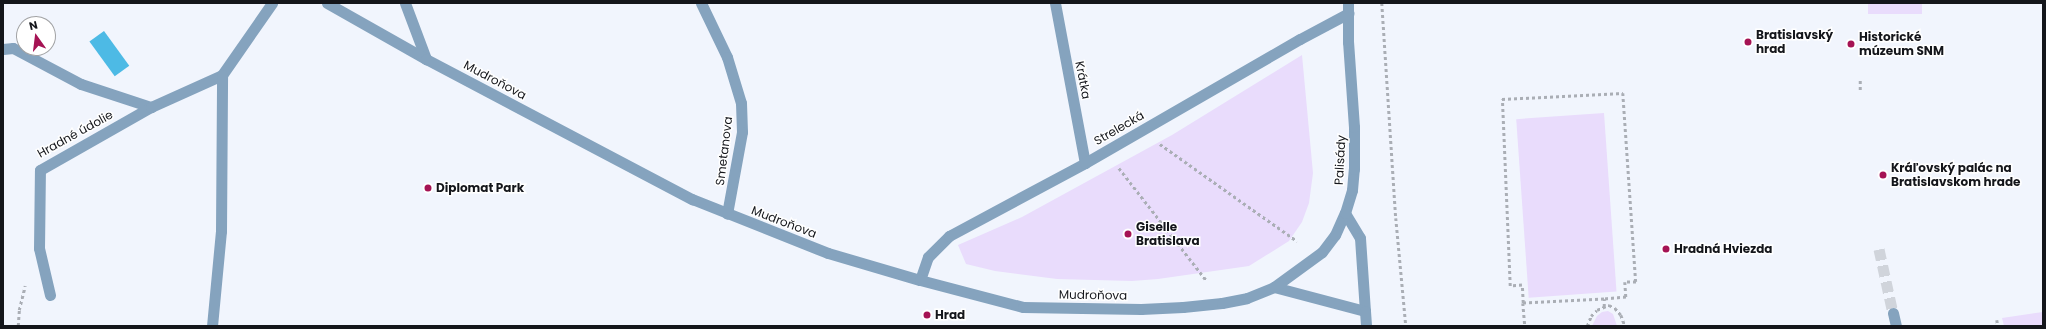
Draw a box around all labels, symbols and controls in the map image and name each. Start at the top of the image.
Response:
north arrow [16,16,56,56]
text: N [27,17,39,34]
place label: Bratislavský hrad [1756,28,1833,56]
place label: Historické múzeum SNM [1859,30,1944,58]
marker: Bratislavský hrad [1743,37,1753,47]
marker: Historické múzeum SNM [1846,39,1856,49]
street label: Mudroňova [461,58,529,102]
street label: Krátka [1072,60,1094,100]
street label: Hradné údolie [35,107,115,161]
street label: Strelecká [1091,108,1147,148]
street label: Smetanova [713,116,735,186]
street label: Palisády [1331,135,1349,185]
place label: Kráľovský palác na Bratislavskom hrade [1891,161,2020,189]
marker: Kráľovský palác na Bratislavskom hrade [1878,170,1888,180]
place label: Diplomat Park [436,181,524,195]
marker: Diplomat Park [423,183,433,193]
street label: Mudroňova [749,203,819,241]
place label: Giselle Bratislava [1136,220,1200,248]
marker: Giselle Bratislava [1123,229,1133,239]
place label: Hradná Hviezda [1674,242,1772,256]
marker: Hradná Hviezda [1661,244,1671,254]
street label: Mudroňova [1059,287,1127,303]
place label: Hrad [935,308,965,322]
marker: Hrad [922,310,932,320]

